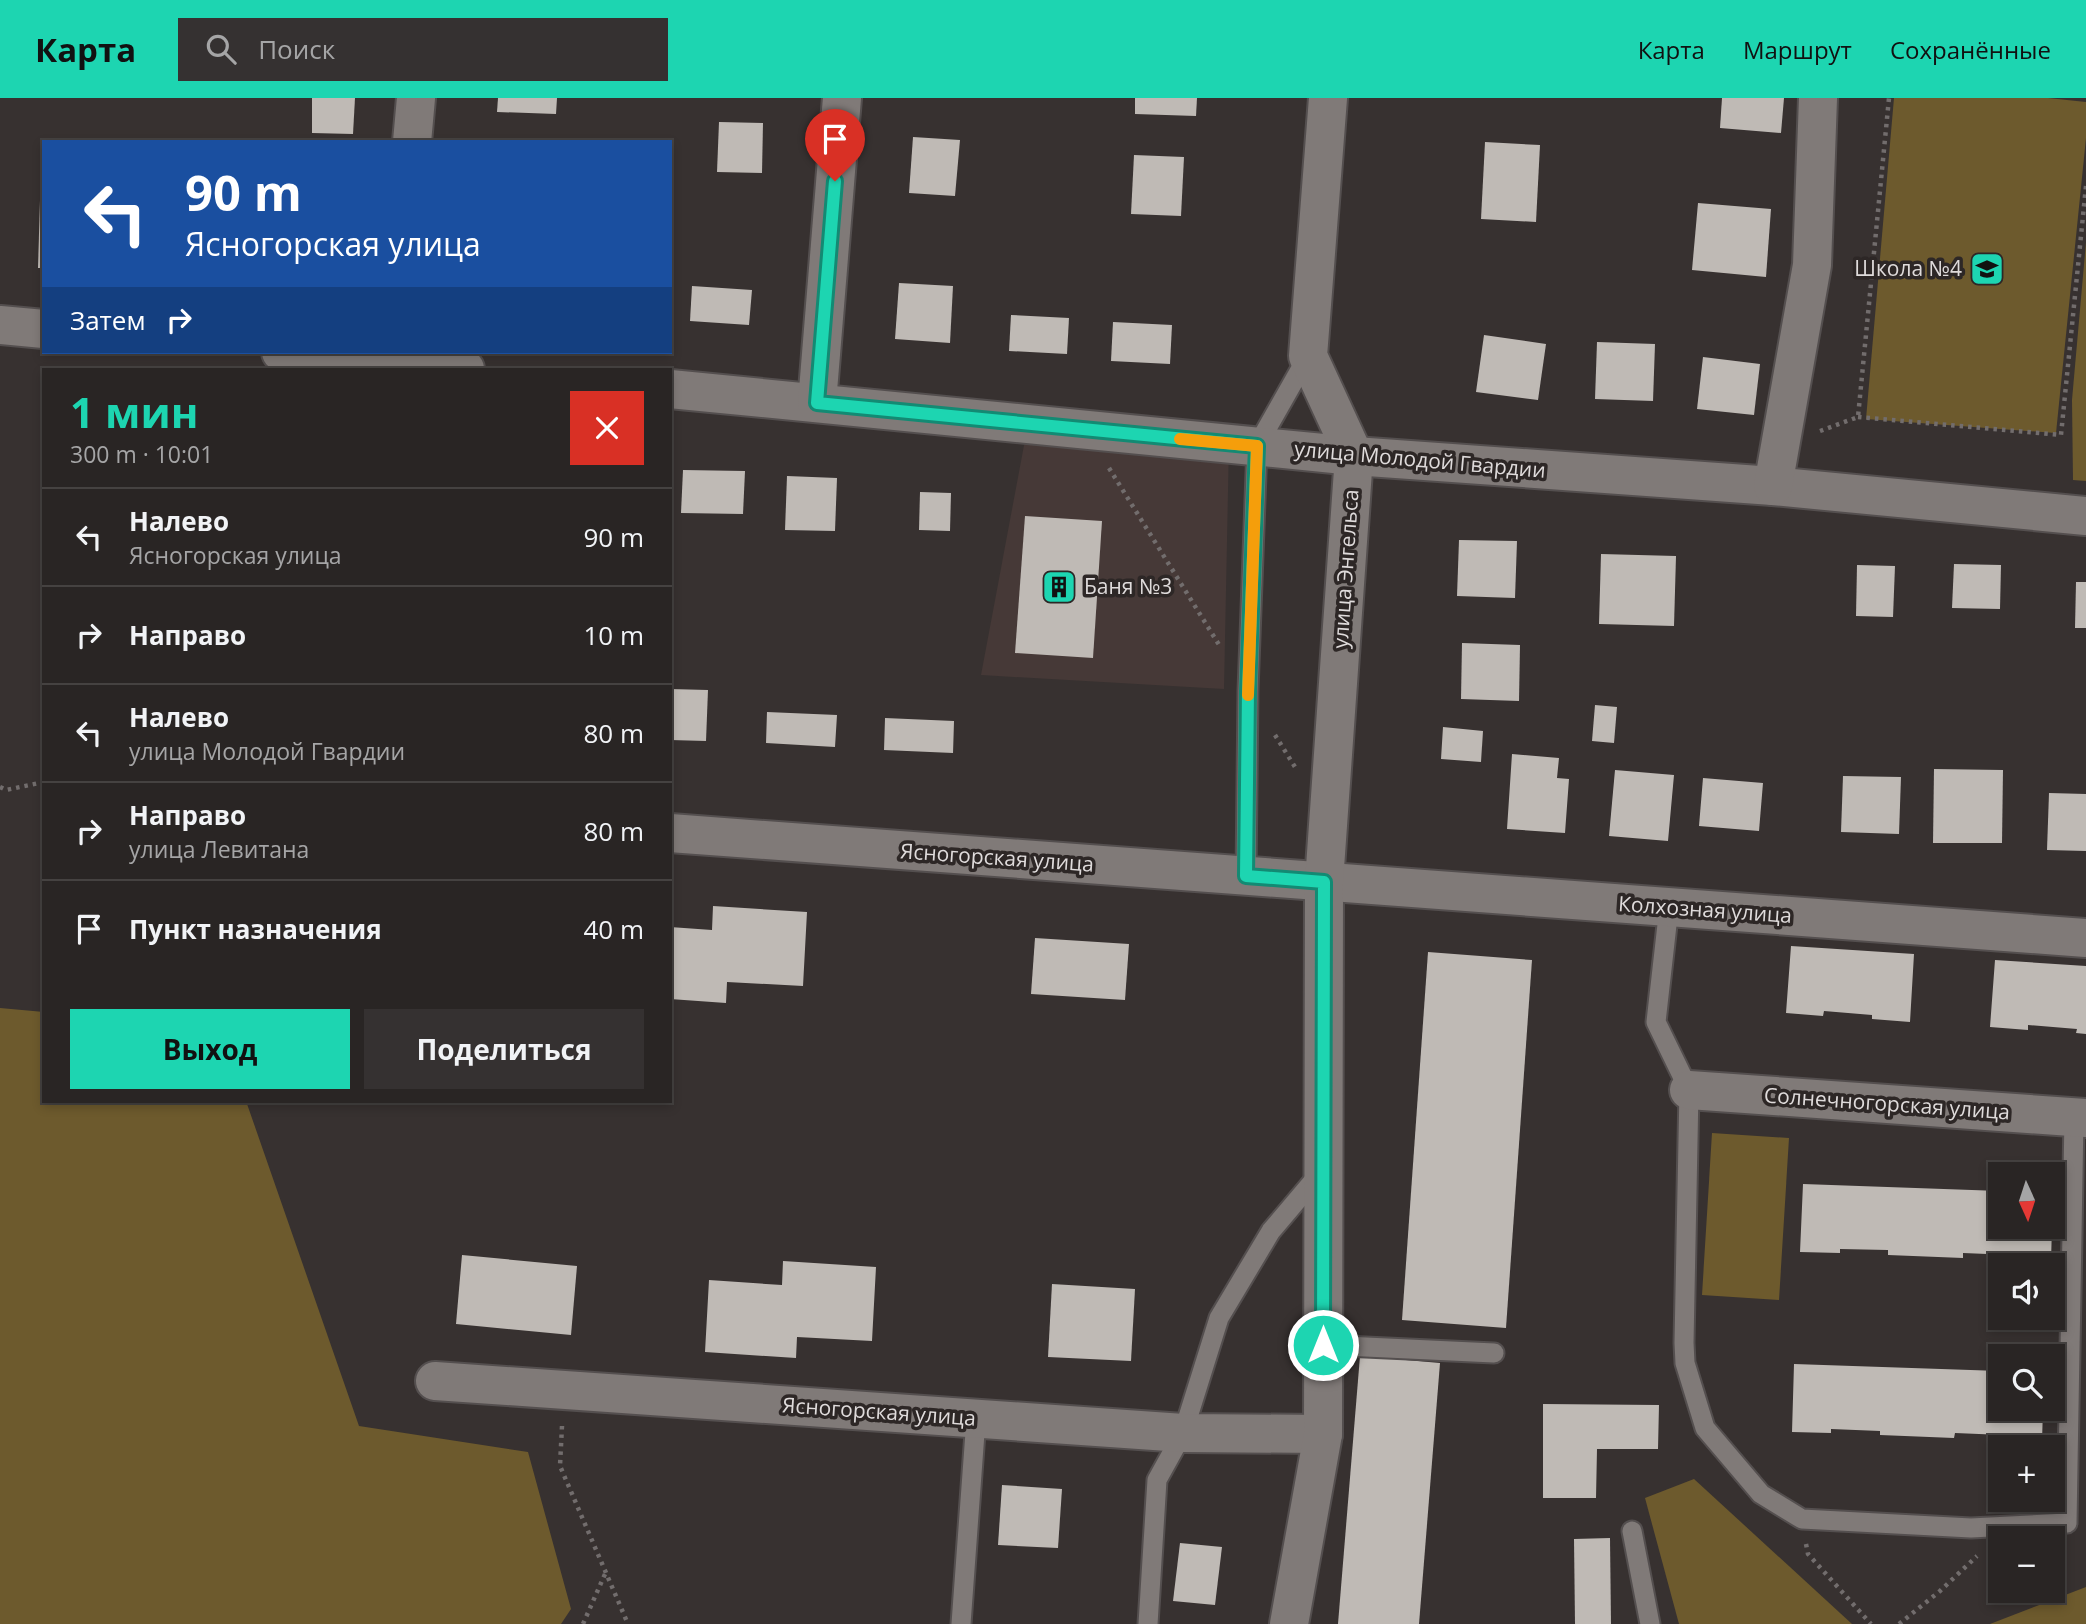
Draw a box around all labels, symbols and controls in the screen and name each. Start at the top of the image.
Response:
search box [178,18,668,81]
text: Карта [35,27,136,72]
icon: search [202,30,240,68]
text: Поиск [258,31,335,67]
text: Карта [1638,33,1705,66]
text: Маршрут [1743,33,1852,66]
text: Сохранённые [1890,33,2051,66]
pin [805,109,865,181]
icon: arrive [816,120,854,158]
text: 90 m [185,159,302,225]
icon: left [70,168,161,259]
text: Ясногорская улица [185,222,481,265]
school or university icon: Школа №4 [1968,250,2006,288]
place label: Школа №4 [1854,254,1962,282]
icon: right [160,301,198,339]
text: Затем [70,302,146,338]
text: 1 мин [70,383,198,440]
button: close [570,391,644,465]
street label: улица Молодой Гвардии [1293,434,1547,484]
text: 300 m · 10:01 [70,438,213,470]
street label: улица Энгельса [1325,488,1365,650]
text: Налево [129,503,229,539]
icon: left [70,518,108,556]
text: 90 m [583,519,644,555]
text: Ясногорская улица [129,539,342,571]
building icon: Баня №3 [1040,568,1078,606]
place label: Баня №3 [1084,572,1172,600]
icon: right [70,616,108,654]
text: Направо [129,617,246,653]
text: 10 m [583,617,644,653]
text: Налево [129,699,229,735]
icon: left [70,714,108,752]
text: 80 m [583,715,644,751]
text: улица Молодой Гвардии [129,735,405,767]
text: Направо [129,797,246,833]
icon: right [70,812,108,850]
text: 80 m [583,813,644,849]
text: улица Левитана [129,833,309,865]
street label: Ясногорская улица [899,836,1095,878]
street label: Колхозная улица [1617,889,1793,929]
icon: arrive [70,910,108,948]
text: Пункт назначения [129,911,382,947]
text: 40 m [583,911,644,947]
button: Выход [70,1009,350,1089]
button: Поделиться [364,1009,644,1089]
street label: Солнечногорская улица [1763,1080,2011,1126]
north arrow [1988,1162,2065,1239]
map controls [1988,1162,2065,1603]
button: sound [1988,1253,2065,1330]
position arrow [1286,1308,1360,1382]
button: search [1988,1344,2065,1421]
street label: Ясногорская улица [781,1390,977,1432]
button: + [1988,1435,2065,1512]
button: − [1988,1526,2065,1603]

